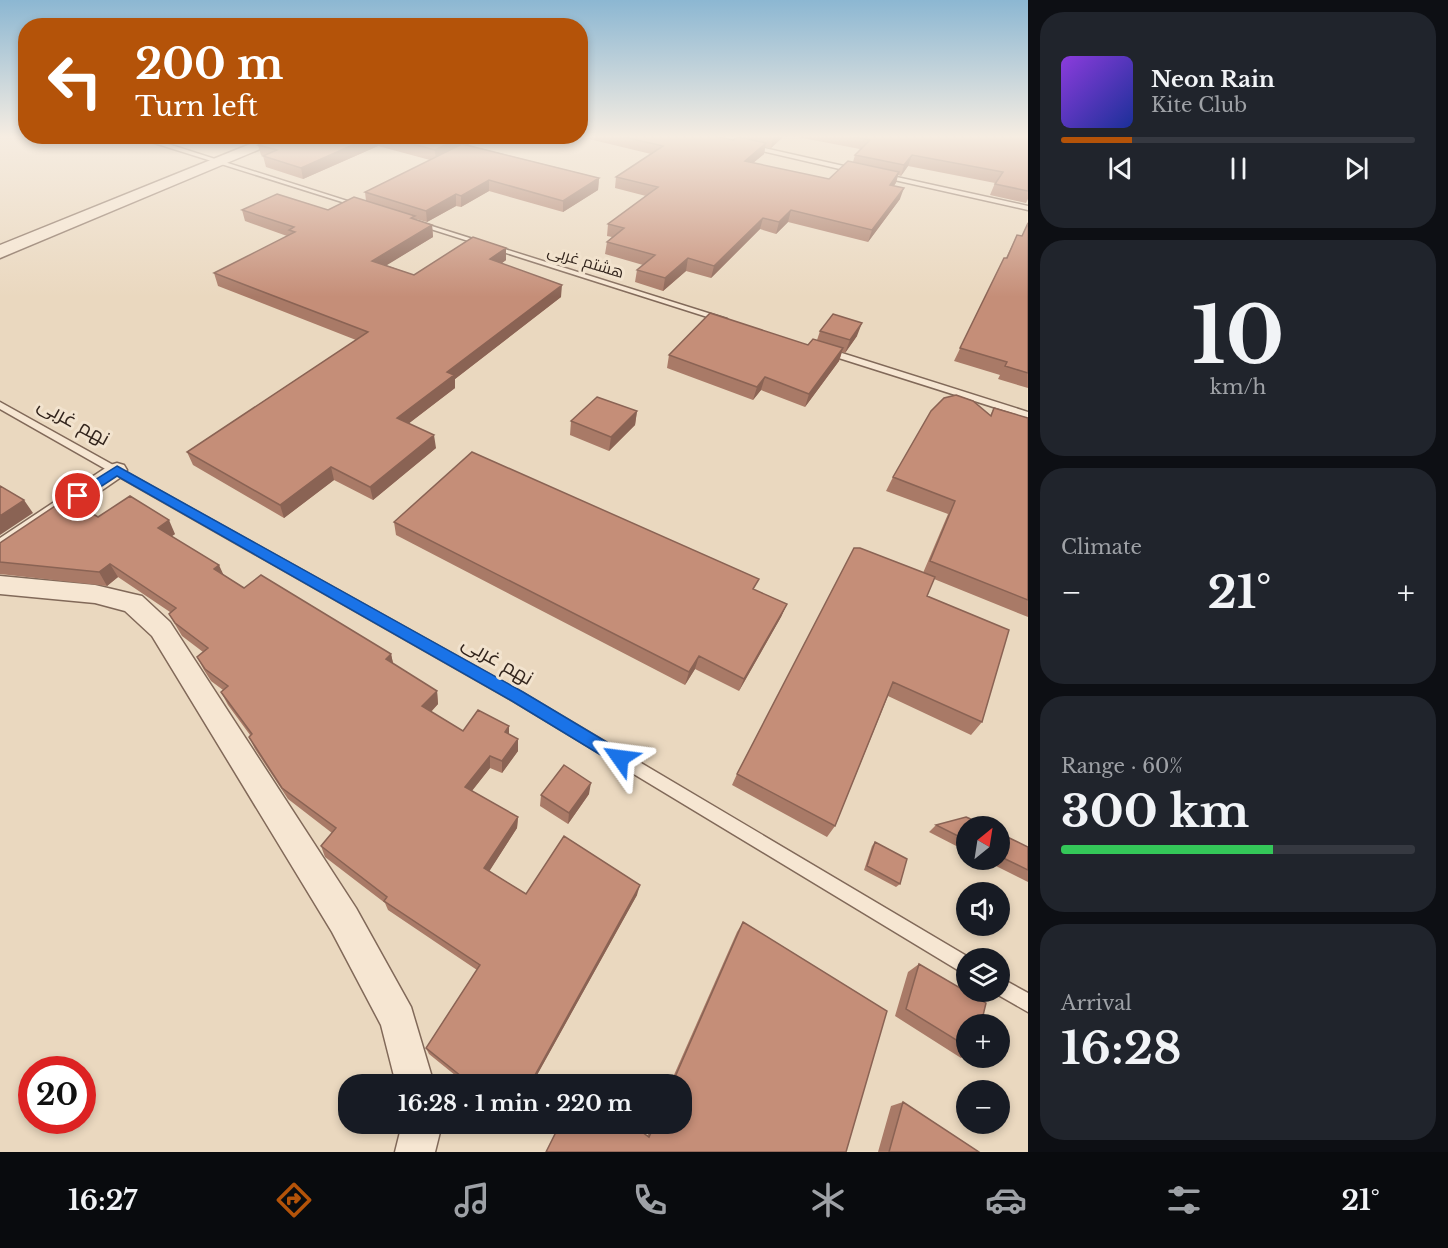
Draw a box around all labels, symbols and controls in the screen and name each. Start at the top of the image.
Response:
text: 200 m [135,38,283,90]
icon: left [36,42,114,120]
text: Neon Rain [1151,66,1275,93]
text: Turn left [135,90,258,123]
text: Kite Club [1151,93,1247,117]
icon: previous [1104,152,1137,185]
icon: pause [1222,152,1255,185]
icon: next [1340,152,1373,185]
street label: هشتم غربی [545,240,627,284]
text: 10 [1192,287,1284,384]
text: km/h [1210,375,1266,399]
street label: نهم غربی [33,392,114,452]
pin [52,470,103,521]
icon: arrive [61,479,94,512]
text: Climate [1061,535,1142,559]
text: 21° [1207,564,1271,620]
text: − [1061,572,1082,613]
text: + [1397,572,1415,613]
street label: نهم غربی [457,630,538,692]
position arrow [588,726,652,790]
text: Range · 60% [1061,754,1183,778]
text: 300 km [1061,783,1249,839]
north arrow [956,816,1010,870]
map controls [956,816,1010,1134]
button: sound [956,882,1010,936]
button: layers [956,948,1010,1002]
text: Arrival [1061,991,1132,1015]
button: + [956,1014,1010,1068]
text: 16:28 [1061,1020,1182,1076]
speed limit sign: 20 [18,1056,96,1134]
button: − [956,1080,1010,1134]
text: 16:28 · 1 min · 220 m [398,1090,632,1117]
icon: directions [273,1179,315,1221]
icon: music [451,1179,493,1221]
icon: phone [629,1179,671,1221]
icon: climate [807,1179,849,1221]
icon: car [985,1179,1027,1221]
icon: filters [1163,1179,1205,1221]
text: 16:27 [68,1184,137,1217]
text: 21° [1342,1184,1380,1217]

